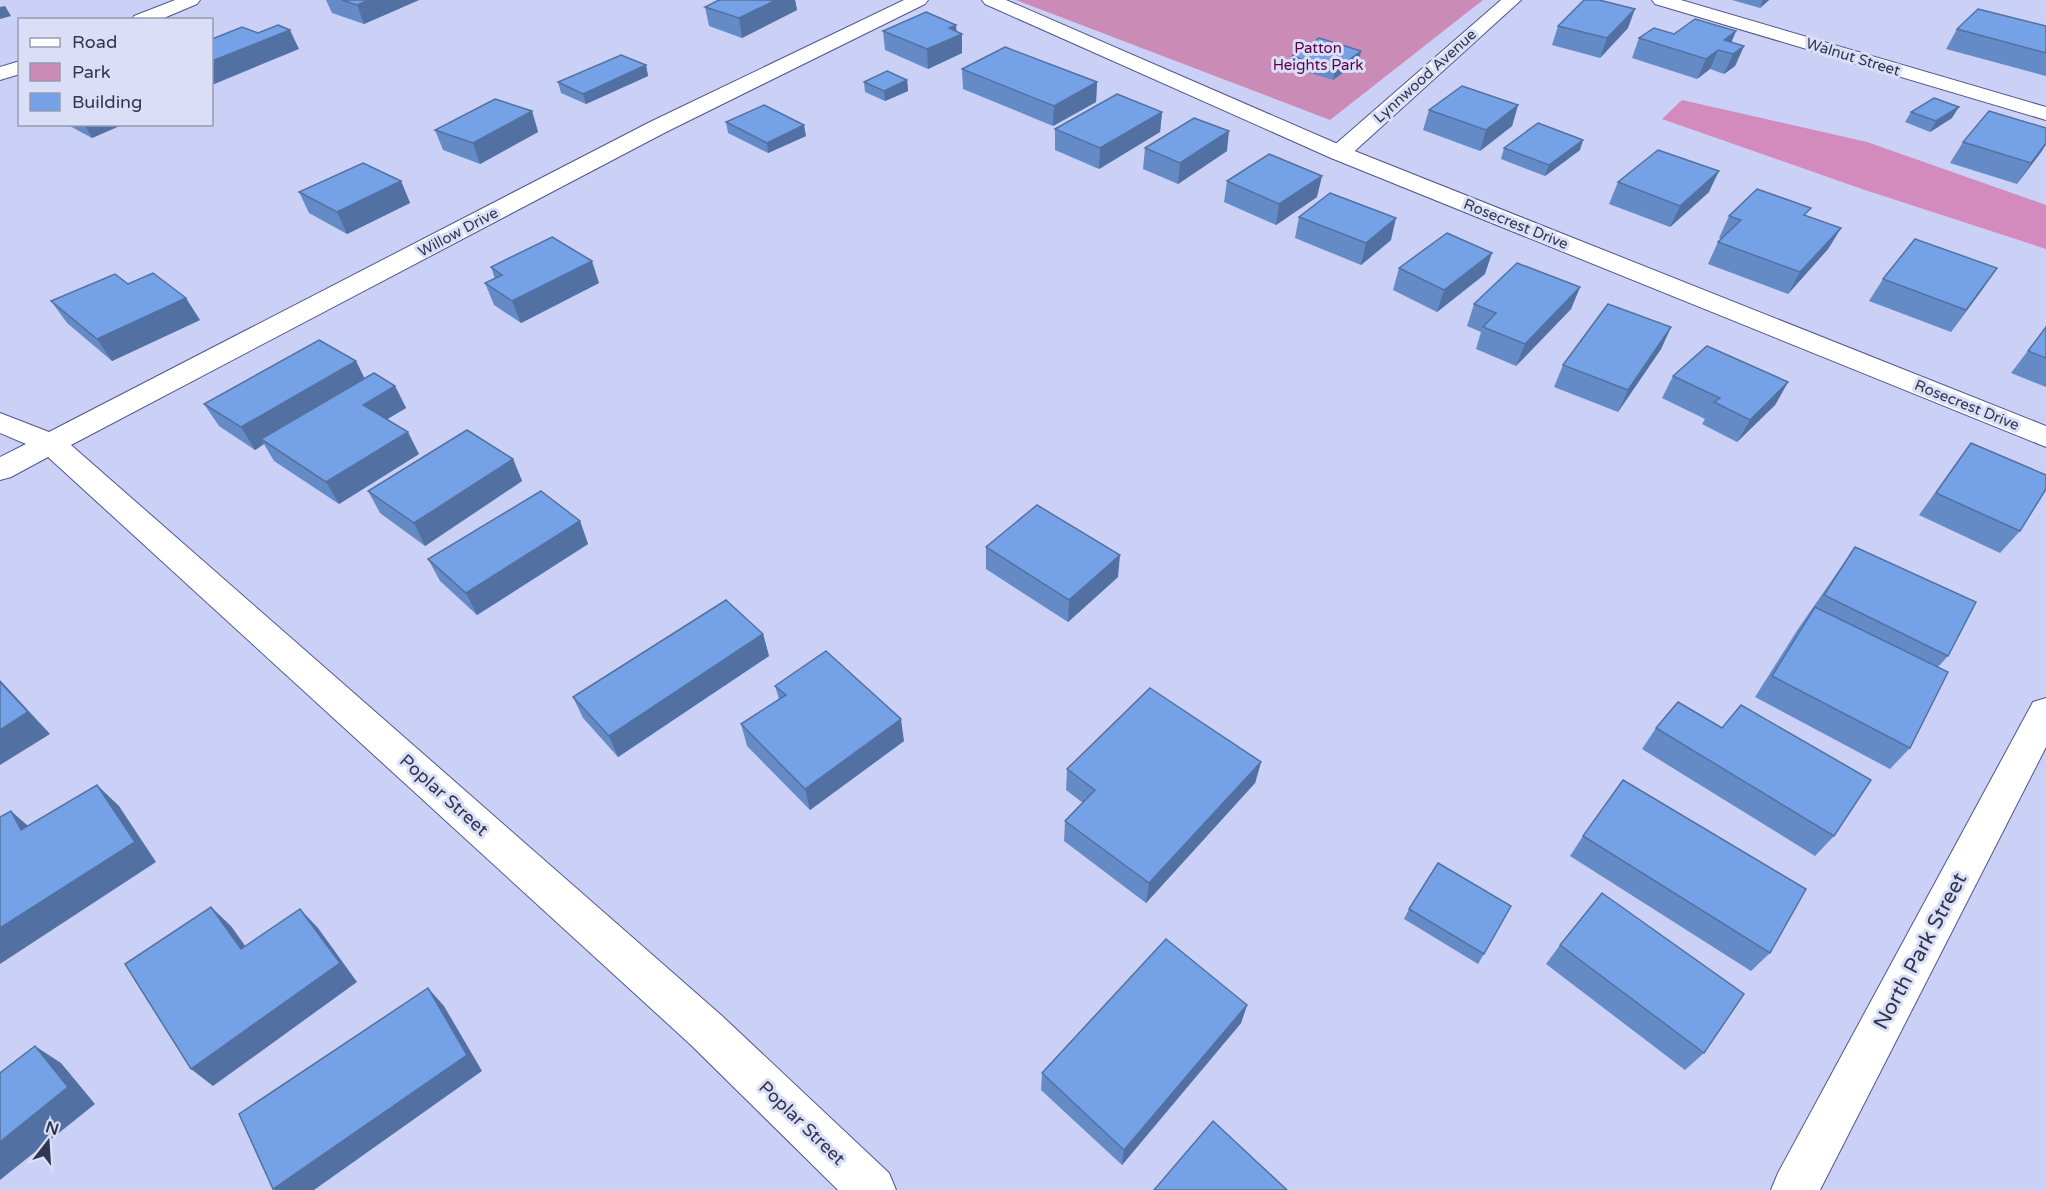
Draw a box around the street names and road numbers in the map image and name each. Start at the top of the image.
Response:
street label: Lynnwood Avenue [1370,25,1480,127]
street label: Walnut Street [1804,34,1902,80]
street label: Rosecrest Drive [1461,195,1571,253]
street label: Willow Drive [415,203,501,261]
street label: Rosecrest Drive [1912,376,2022,434]
street label: Poplar Street [395,749,493,841]
street label: North Park Street [1869,869,1972,1034]
street label: Poplar Street [754,1076,850,1170]

